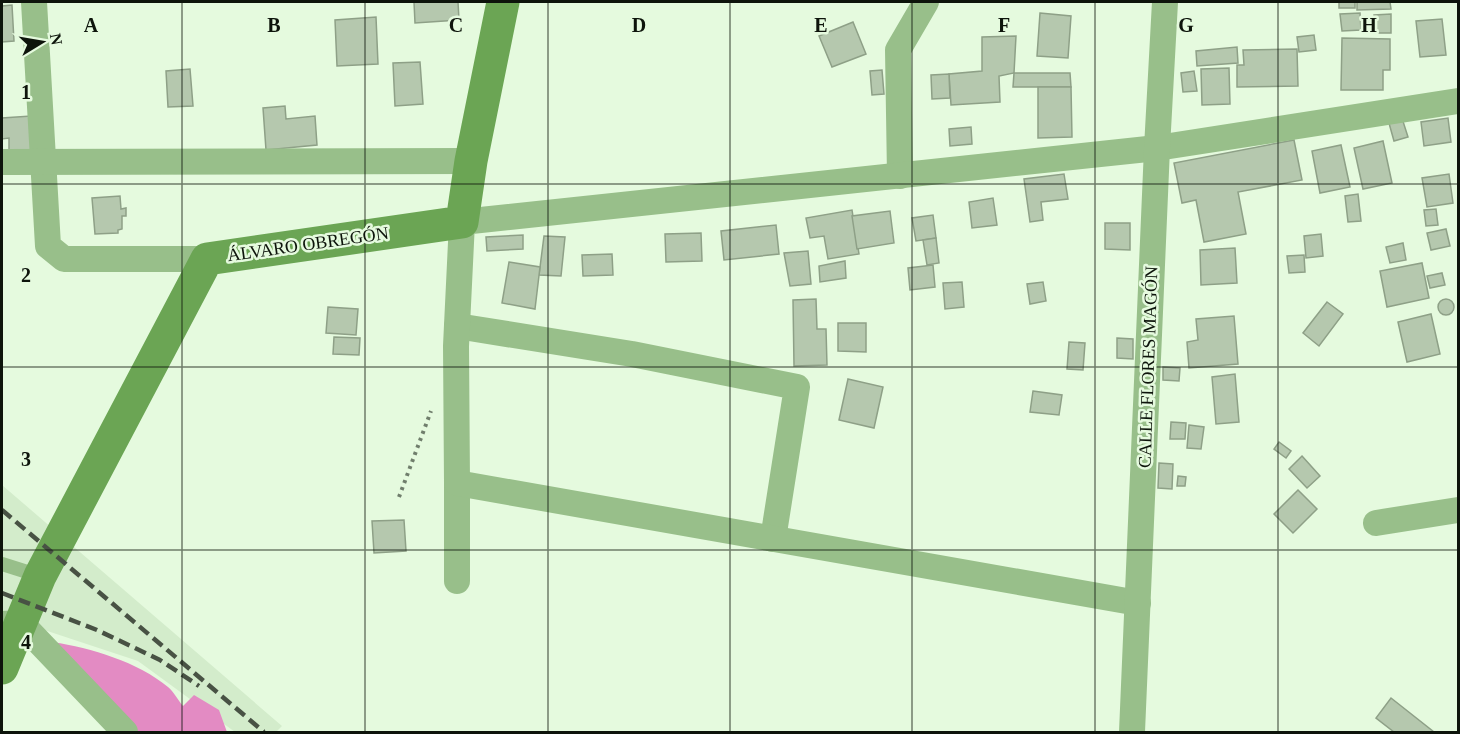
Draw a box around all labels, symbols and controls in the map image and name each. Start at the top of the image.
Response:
north arrow [12,12,72,72]
text: A [84,14,99,36]
text: B [267,14,281,36]
text: C [449,14,463,36]
text: D [632,14,646,36]
text: E [814,14,828,36]
text: F [998,14,1010,36]
text: G [1178,14,1194,36]
text: H [1361,14,1377,36]
text: N [47,32,66,47]
text: 1 [21,81,31,103]
street label: ÁLVARO OBREGÓN [226,222,390,265]
text: 2 [21,264,31,286]
street label: CALLE FLORES MAGÓN [1133,266,1162,468]
text: 3 [21,448,31,470]
text: 4 [21,631,31,653]

